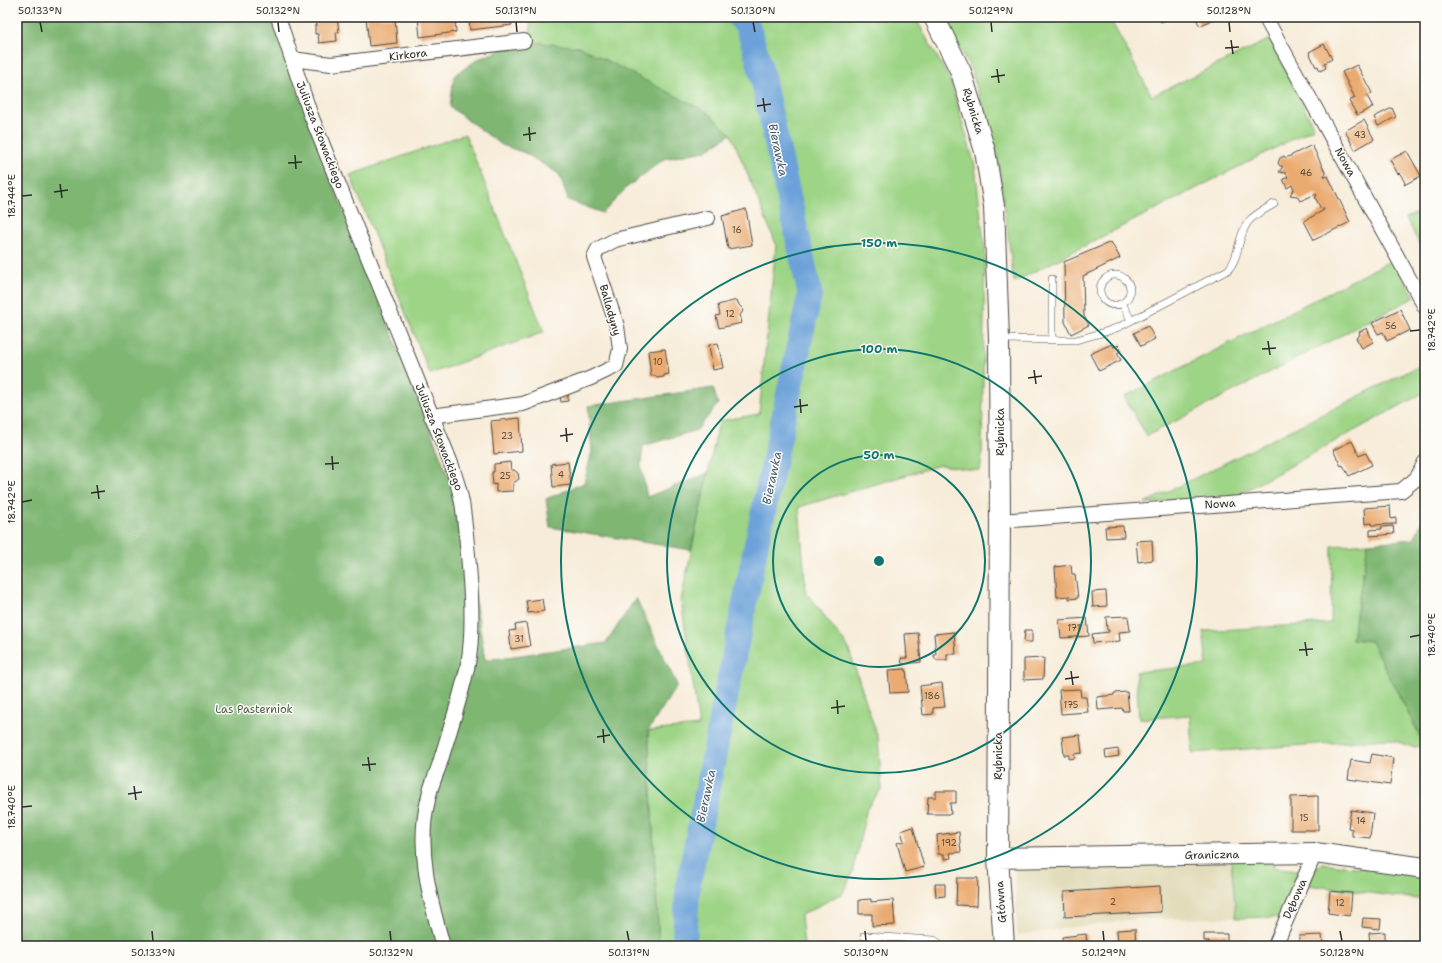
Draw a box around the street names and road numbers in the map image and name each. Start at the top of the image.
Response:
street label: Kirkora [388,45,428,65]
street label: Juliusza Słowackiego [293,79,348,191]
street label: Rybnicka [959,86,987,136]
street label: Nowa [1331,145,1359,179]
street label: Balladyny [596,283,624,337]
street label: Juliusza Słowackiego [412,381,467,493]
street label: Rybnicka [993,408,1008,456]
street label: Nowa [1204,495,1236,513]
street label: Rybnicka [991,732,1006,780]
street label: Graniczna [1185,847,1240,863]
street label: Dębowa [1280,876,1311,921]
street label: Główna [992,880,1010,923]

